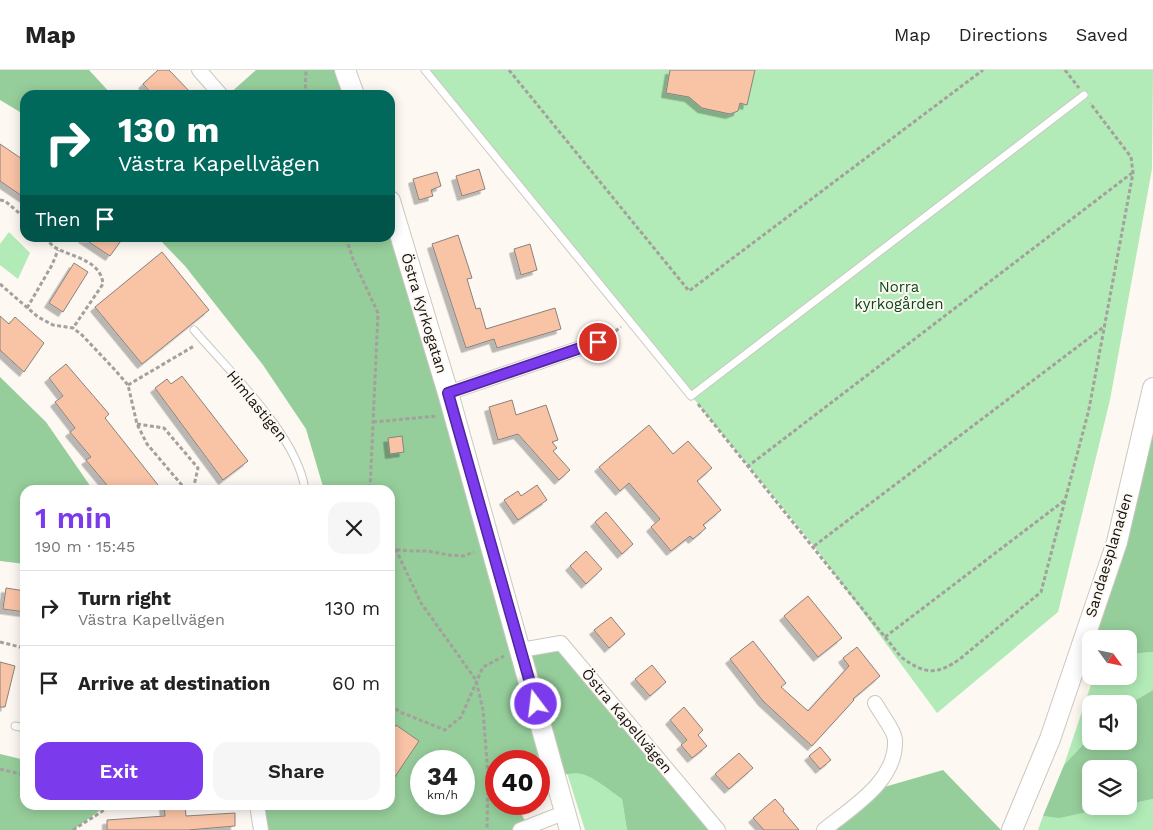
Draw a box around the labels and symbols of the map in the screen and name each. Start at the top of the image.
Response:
street label: Östra Kyrkogatan [397,251,451,375]
park label: Norra kyrkogården [854,278,944,313]
pin [577,321,619,363]
street label: Himlastigen [223,367,291,445]
street label: Sandaesplanaden [1081,491,1137,619]
north arrow [1082,630,1138,685]
street label: Östra Kapellvägen [578,665,676,777]
position arrow [509,677,561,729]
speed limit sign: 40 [485,750,550,815]

